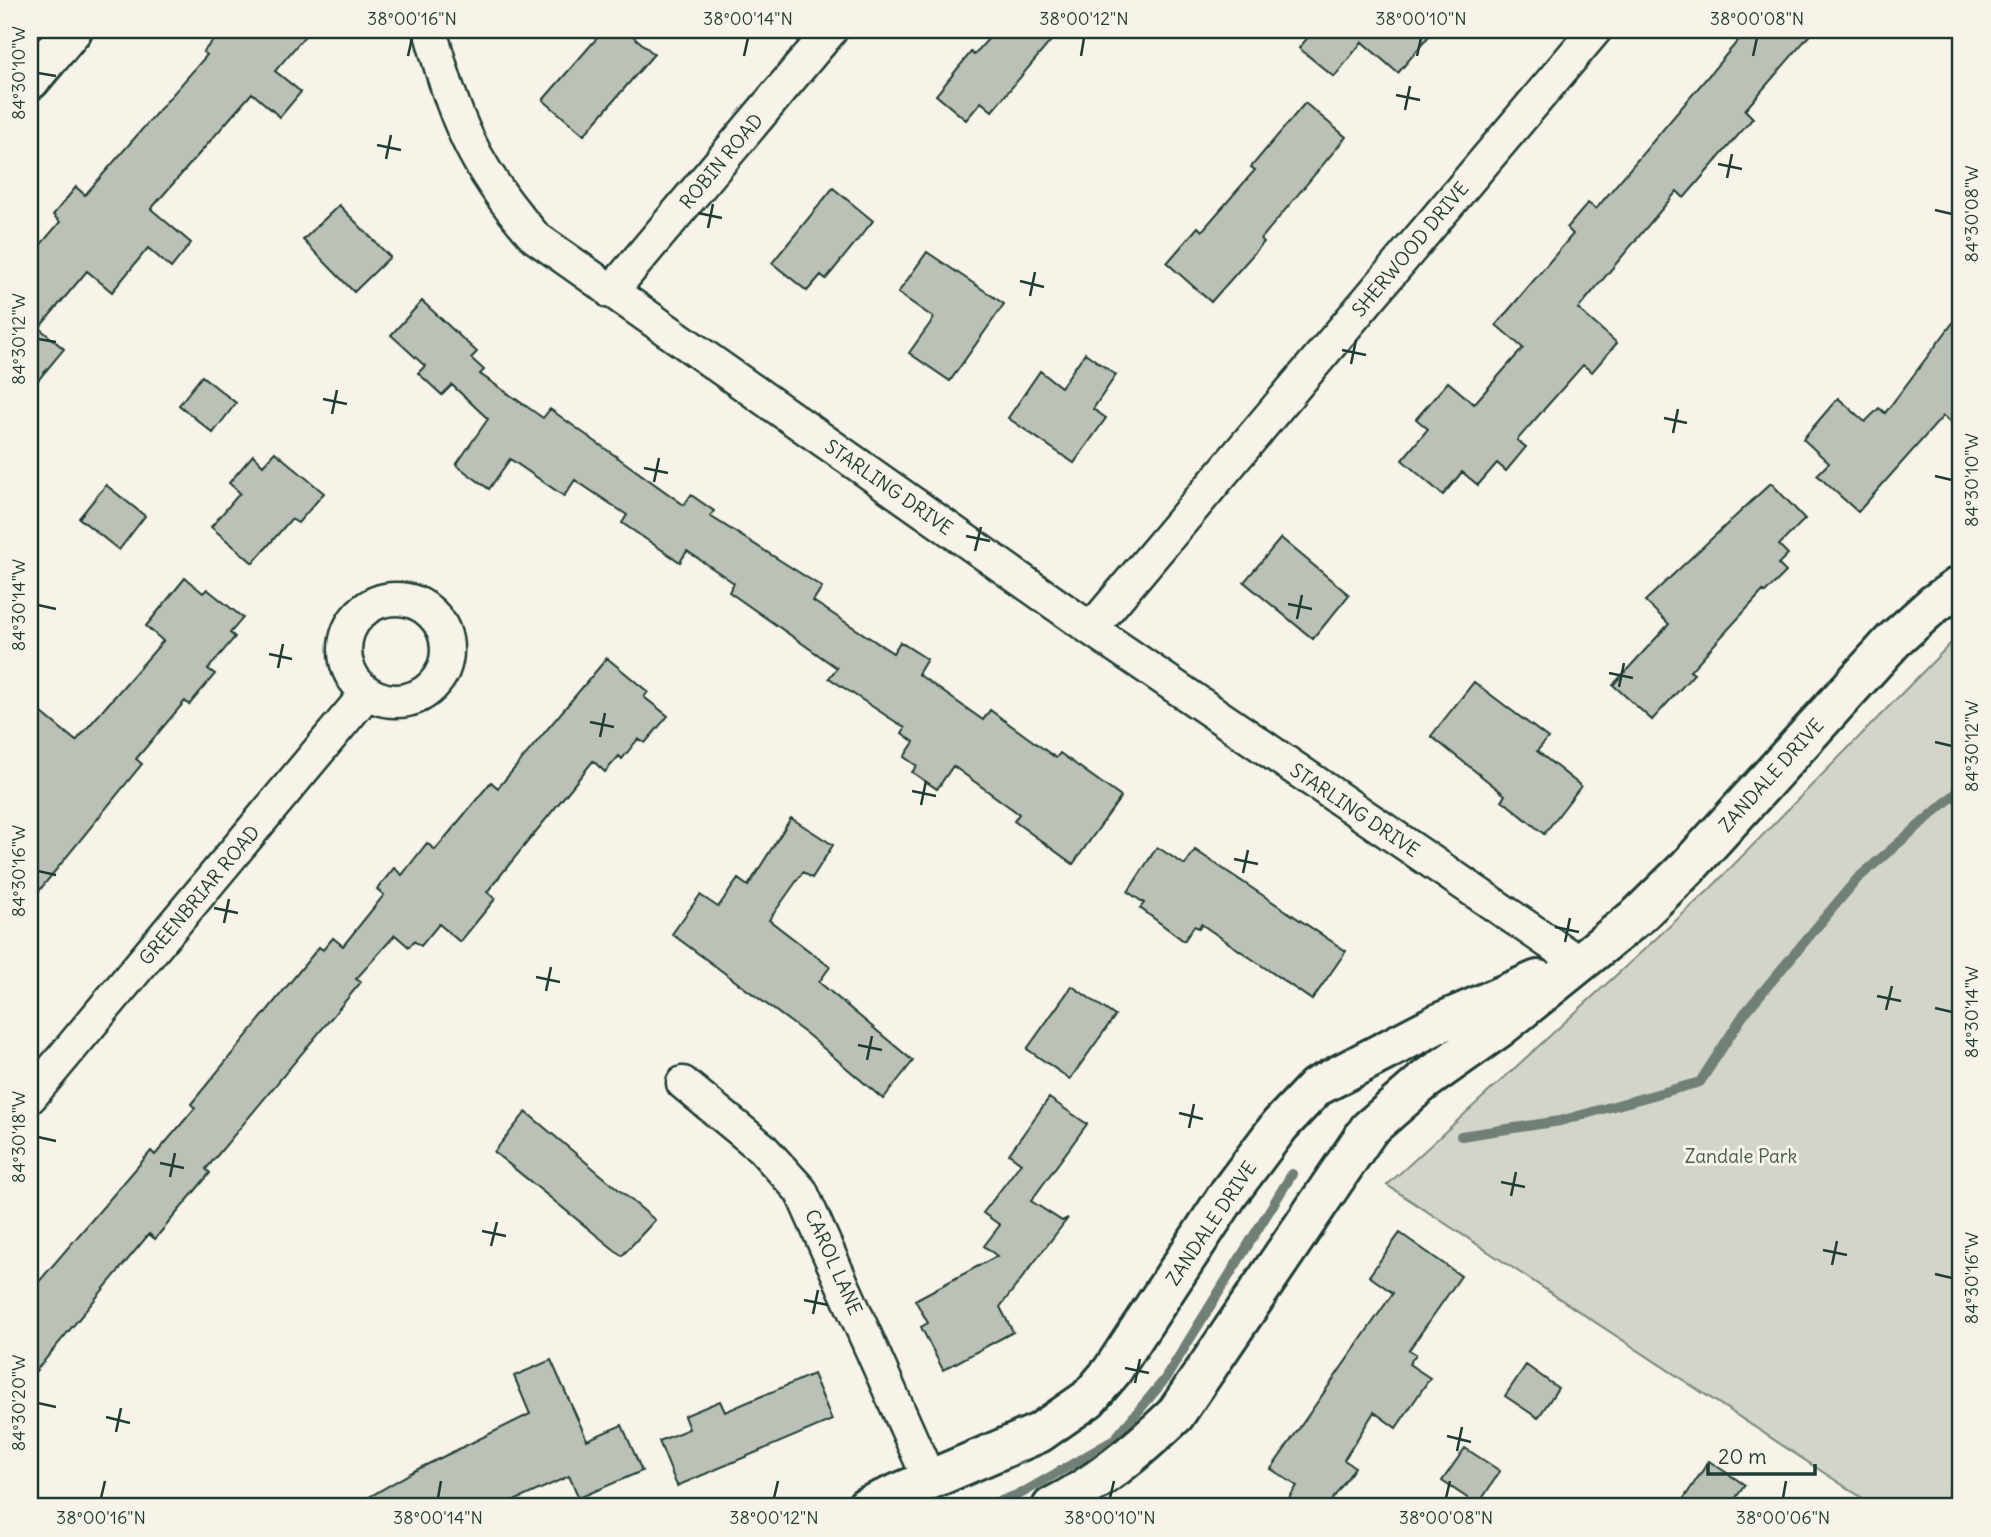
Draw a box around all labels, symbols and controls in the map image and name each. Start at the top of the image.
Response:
text: 38°00'16"N [367,7,457,30]
text: 38°00'14"N [703,7,793,30]
text: 38°00'12"N [1039,7,1129,30]
text: 38°00'10"N [1375,7,1467,30]
text: 38°00'08"N [1710,7,1804,30]
text: 84°30'10"W [7,26,30,120]
street label: ROBIN ROAD [674,108,768,214]
text: 84°30'08"W [1960,165,1983,263]
street label: SHERWOOD DRIVE [1346,177,1474,321]
text: 84°30'12"W [7,293,30,385]
text: 84°30'10"W [1960,433,1983,527]
street label: STARLING DRIVE [820,434,958,540]
text: 84°30'14"W [7,559,30,651]
text: 84°30'12"W [1960,700,1983,792]
street label: ZANDALE DRIVE [1714,713,1828,837]
street label: STARLING DRIVE [1286,758,1424,862]
street label: GREENBRIAR ROAD [134,820,264,970]
text: 84°30'16"W [7,825,30,917]
text: 84°30'14"W [1960,966,1983,1058]
text: 84°30'18"W [7,1091,30,1183]
park label: Zandale Park [1685,1144,1798,1168]
street label: ZANDALE DRIVE [1161,1156,1261,1290]
street label: CAROL LANE [800,1205,868,1319]
text: 84°30'16"W [1960,1232,1983,1324]
text: 84°30'20"W [7,1355,30,1451]
scale bar [1708,1432,1814,1476]
text: 20 m [1718,1443,1767,1470]
text: 38°00'16"N [56,1506,146,1529]
text: 38°00'14"N [393,1506,483,1529]
text: 38°00'12"N [729,1506,819,1529]
text: 38°00'10"N [1064,1506,1156,1529]
text: 38°00'08"N [1399,1506,1493,1529]
text: 38°00'06"N [1736,1506,1830,1529]

